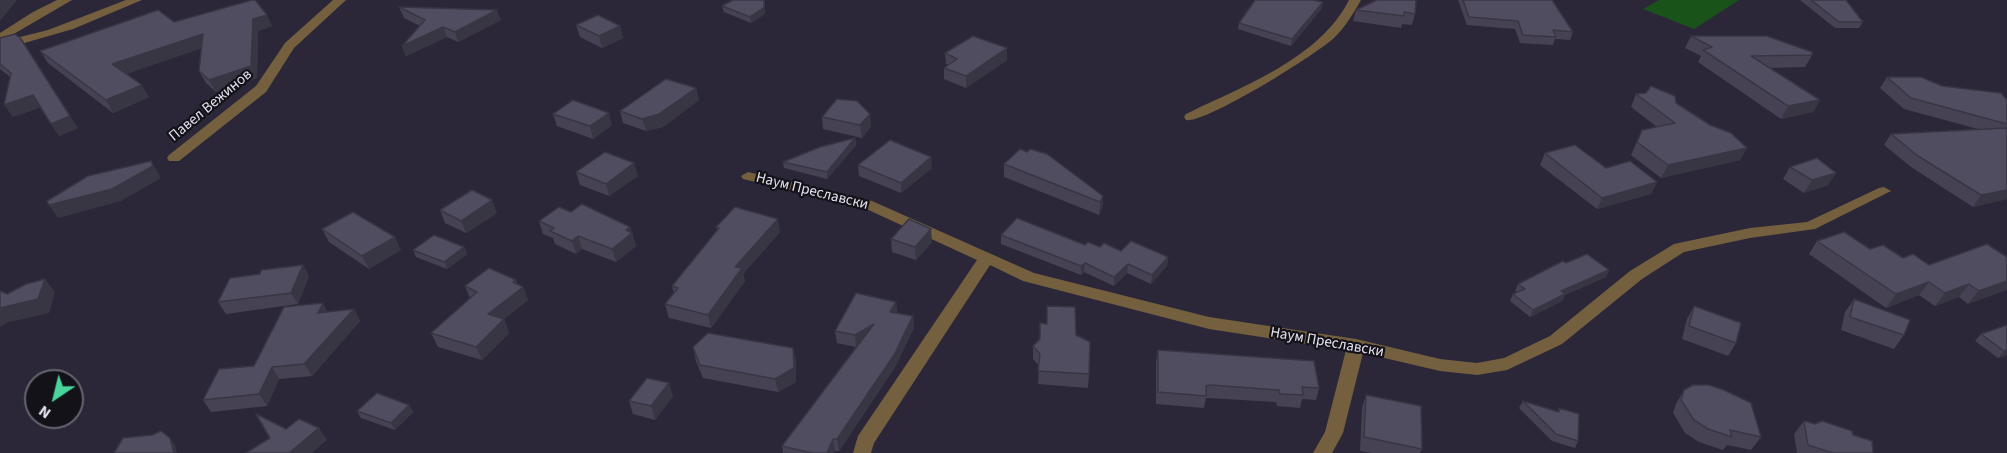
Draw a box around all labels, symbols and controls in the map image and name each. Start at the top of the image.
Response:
street label: Павел Вежинов [166,66,256,146]
street label: Наум Преславски [754,169,870,215]
street label: Наум Преславски [1269,324,1385,362]
north arrow [24,369,84,429]
text: N [34,400,55,424]

